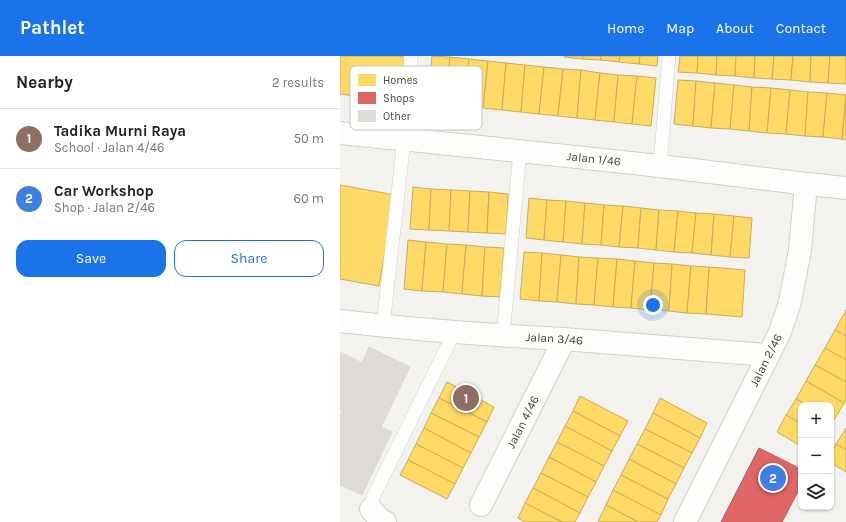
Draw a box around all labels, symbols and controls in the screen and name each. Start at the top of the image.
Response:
text: Pathlet [20,17,85,39]
text: Home [607,20,644,37]
text: Map [666,20,694,37]
text: About [716,20,754,37]
text: Contact [776,20,826,37]
legend [350,66,482,130]
text: Nearby [16,72,73,92]
text: Homes [383,74,418,87]
text: 2 results [272,75,324,90]
text: Shops [383,92,415,105]
text: Other [383,110,411,123]
text: Tadika Murni Raya [54,122,186,140]
text: 1 [27,131,31,146]
text: 50 m [294,131,324,146]
text: School · Jalan 4/46 [54,140,164,155]
street label: Jalan 1/46 [566,149,622,169]
text: Car Workshop [54,182,154,200]
text: 2 [25,191,33,206]
text: 60 m [294,191,324,206]
text: Shop · Jalan 2/46 [54,200,155,215]
button: Save [16,240,166,277]
button: Share [174,240,324,277]
your location [643,295,663,315]
street label: Jalan 3/46 [525,330,584,347]
street label: Jalan 2/46 [747,331,785,389]
pin: 1 [453,383,479,413]
street label: Jalan 4/46 [504,393,542,451]
map controls [798,402,834,510]
button: + [798,402,834,438]
button: − [798,438,834,474]
pin: 2 [760,463,786,493]
button: layers [798,474,834,510]

